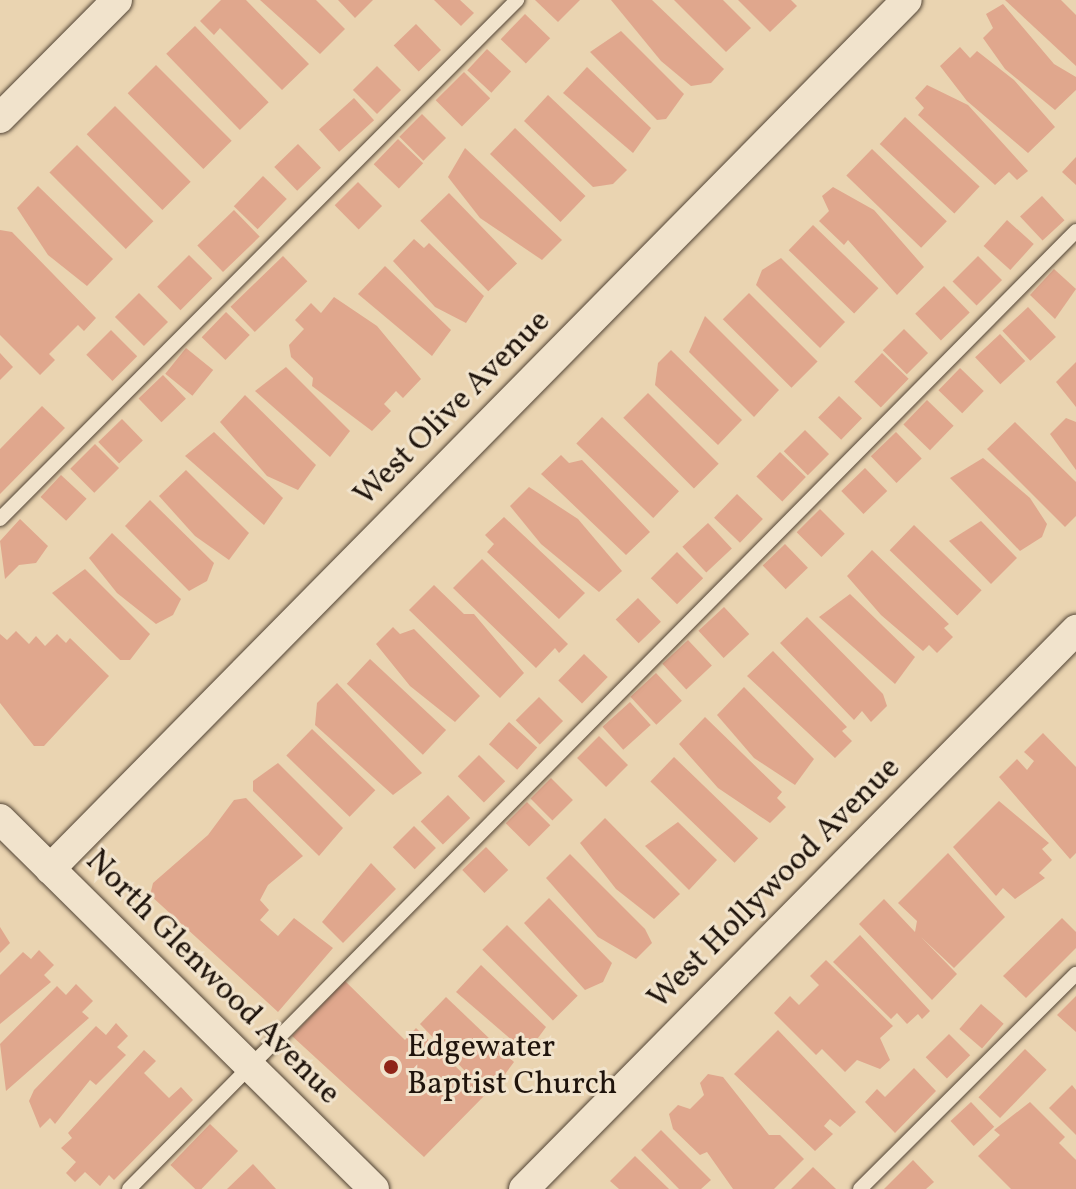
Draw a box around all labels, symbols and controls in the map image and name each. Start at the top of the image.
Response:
street label: West Olive Avenue [347,303,559,515]
street label: West Hollywood Avenue [641,750,909,1018]
street label: North Glenwood Avenue [77,843,347,1113]
place label: Edgewater Baptist Church [407,1030,617,1105]
marker: Edgewater Baptist Church [382,1058,400,1076]

